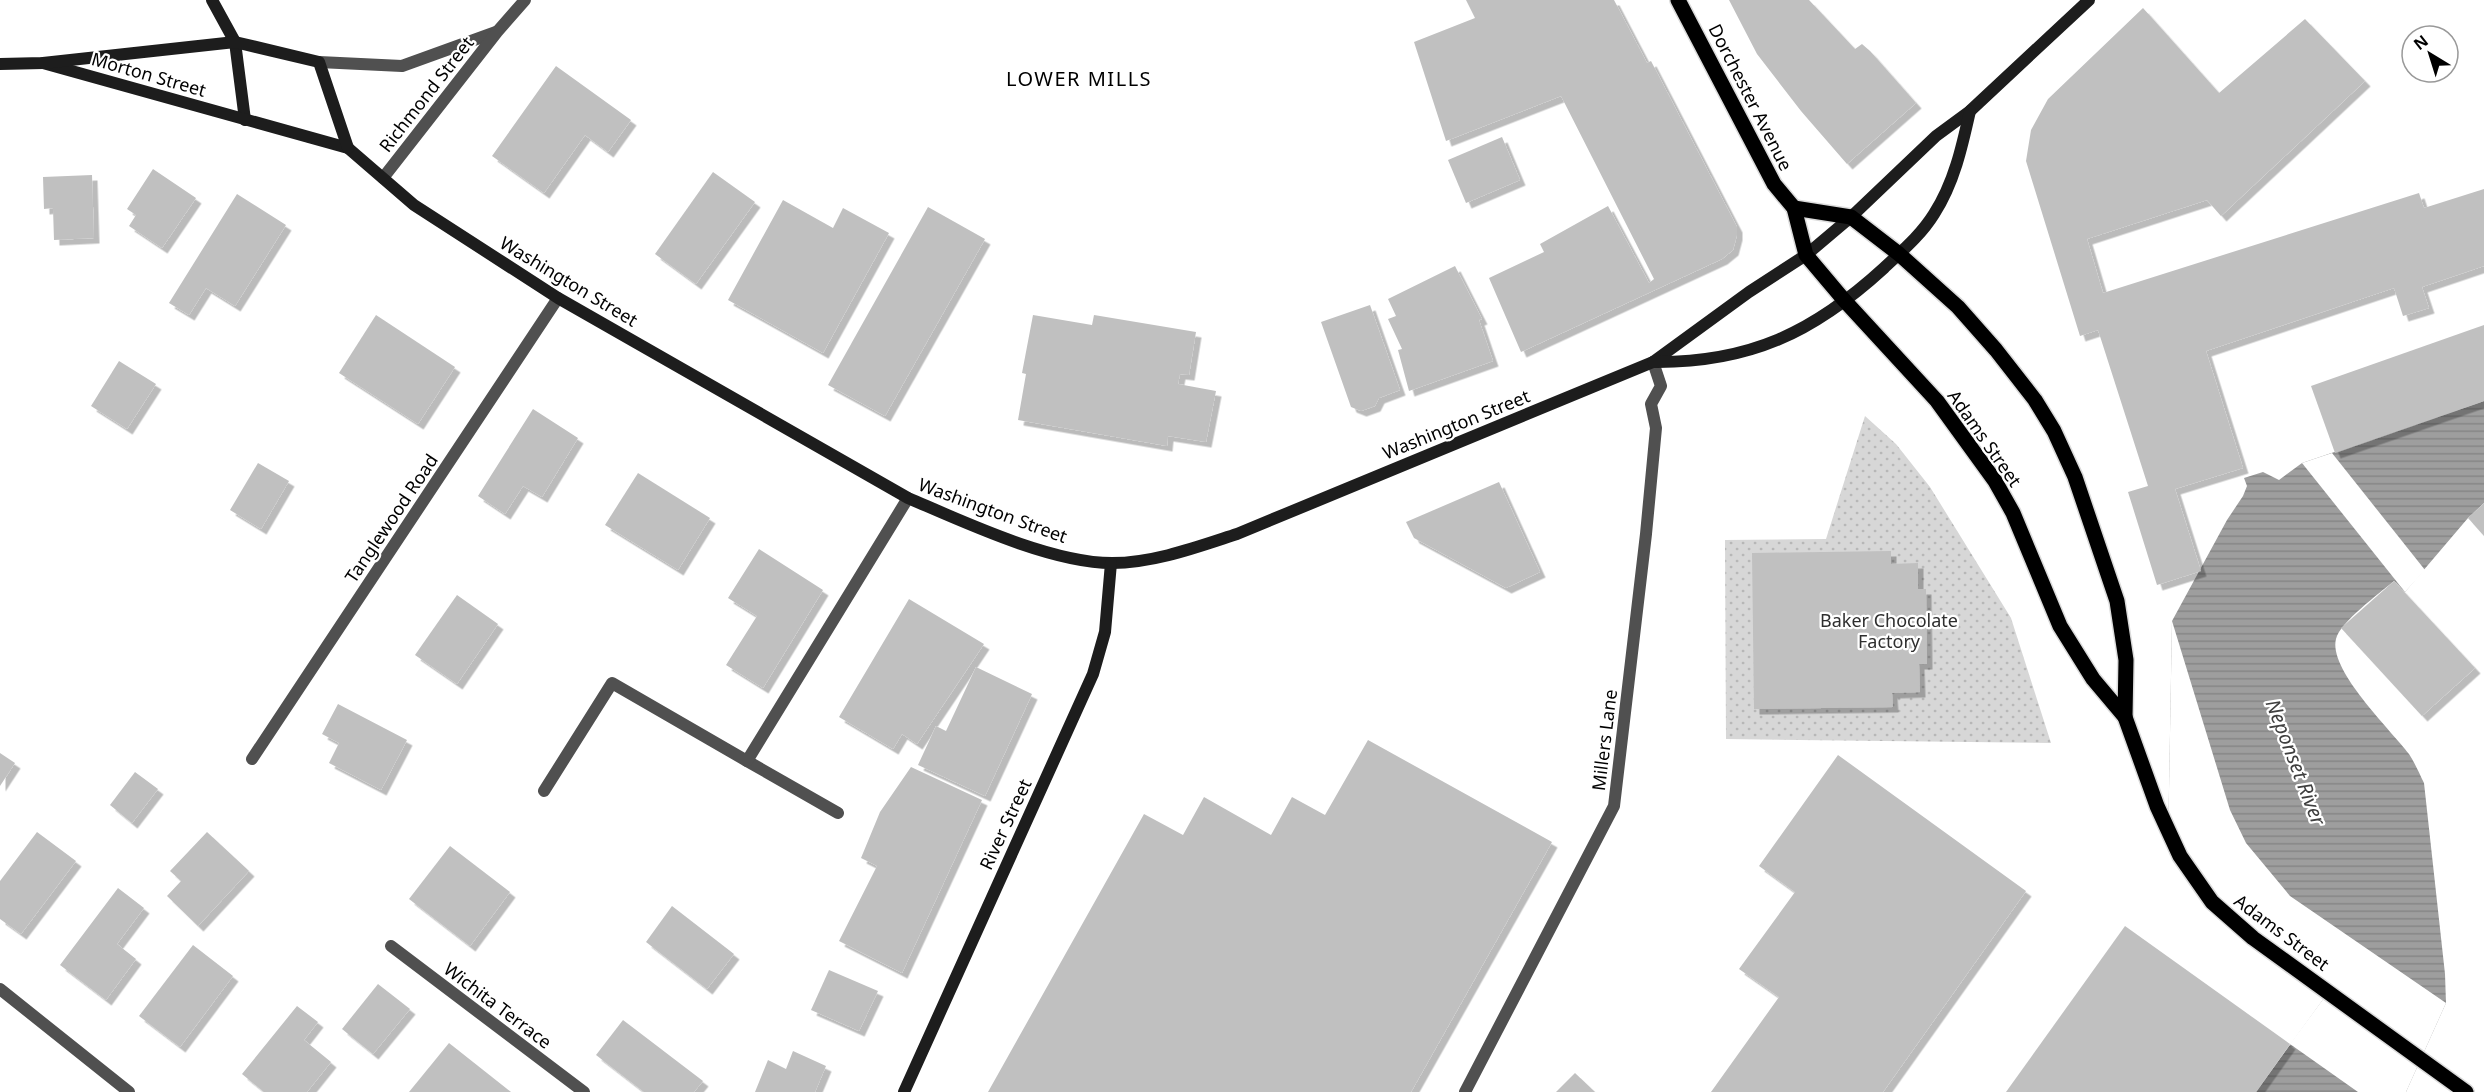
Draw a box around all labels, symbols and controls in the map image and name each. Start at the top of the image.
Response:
street label: Dorchester Avenue [1704,20,1798,174]
north arrow [2400,24,2460,84]
text: N [2409,30,2433,55]
street label: Richmond Street [373,31,479,157]
street label: Morton Street [89,46,210,102]
district label: LOWER MILLS [1006,65,1152,92]
street label: Washington Street [496,230,643,332]
street label: Washington Street [1379,383,1534,464]
street label: Adams Street [1943,385,2028,492]
street label: Tanglewood Road [339,449,443,587]
street label: Washington Street [915,472,1071,548]
park label: Baker Chocolate Factory [1820,608,1958,653]
street label: Millers Lane [1586,688,1622,792]
water label: Neponset River [2260,695,2333,830]
street label: River Street [974,774,1037,873]
street label: Adams Street [2230,888,2335,976]
street label: Wichita Terrace [439,956,557,1054]

